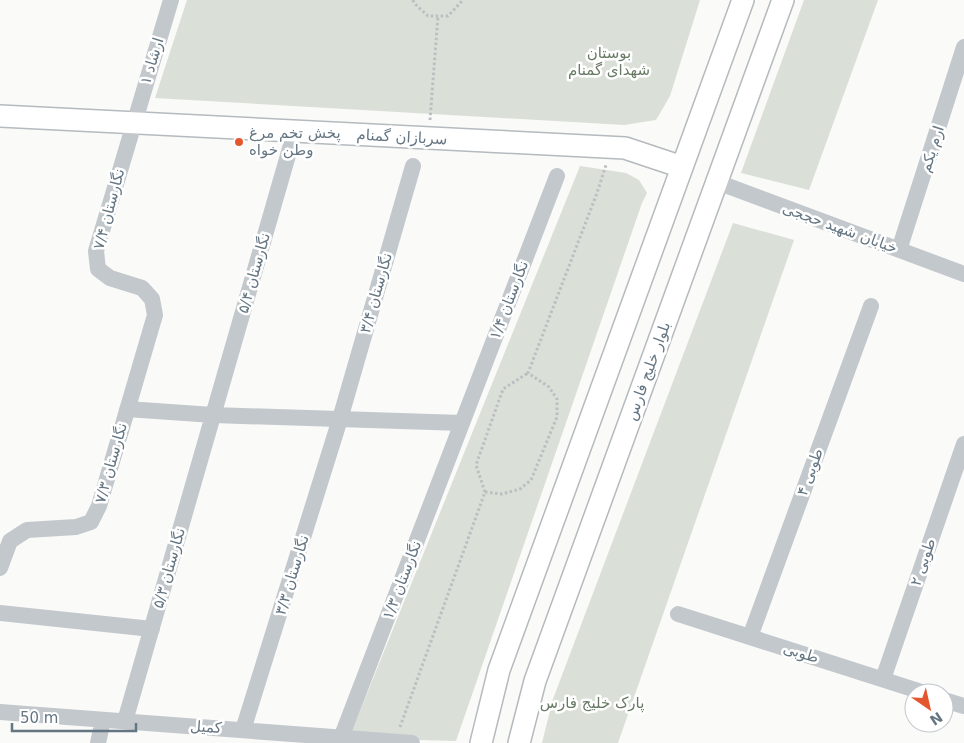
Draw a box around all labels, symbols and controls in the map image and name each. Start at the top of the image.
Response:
street label: ارشاد ۱ [136,35,168,87]
park label: بوستان شهدای گمنام [568,44,650,79]
street label: ارم یکم [916,123,948,175]
place label: پخش تخم مرغ وطن خواه [249,124,341,159]
street label: سربازان گمنام [356,126,448,148]
marker: پخش تخم مرغ وطن خواه [233,136,245,148]
street label: نگارستان ۷/۴ [90,167,128,251]
street label: خیابان شهید حججی [780,199,900,257]
street label: نگارستان ۵/۴ [234,231,274,315]
street label: نگارستان ۳/۴ [356,251,396,335]
street label: نگارستان ۱/۴ [486,258,532,342]
street label: بلوار خلیج فارس [622,319,674,423]
street label: نگارستان ۷/۳ [91,421,131,505]
street label: طوبی ۴ [793,446,827,498]
street label: نگارستان ۵/۳ [149,526,189,610]
street label: نگارستان ۳/۳ [271,533,313,617]
street label: طوبی ۲ [906,536,940,588]
street label: نگارستان ۱/۳ [379,538,425,622]
street label: طوبی [781,639,821,667]
north arrow [904,683,954,733]
park label: پارک خلیج فارس [540,694,644,713]
scale bar [12,700,136,732]
text: 50 m [20,709,58,727]
text: N [927,709,946,729]
street label: کمیل [190,717,223,737]

